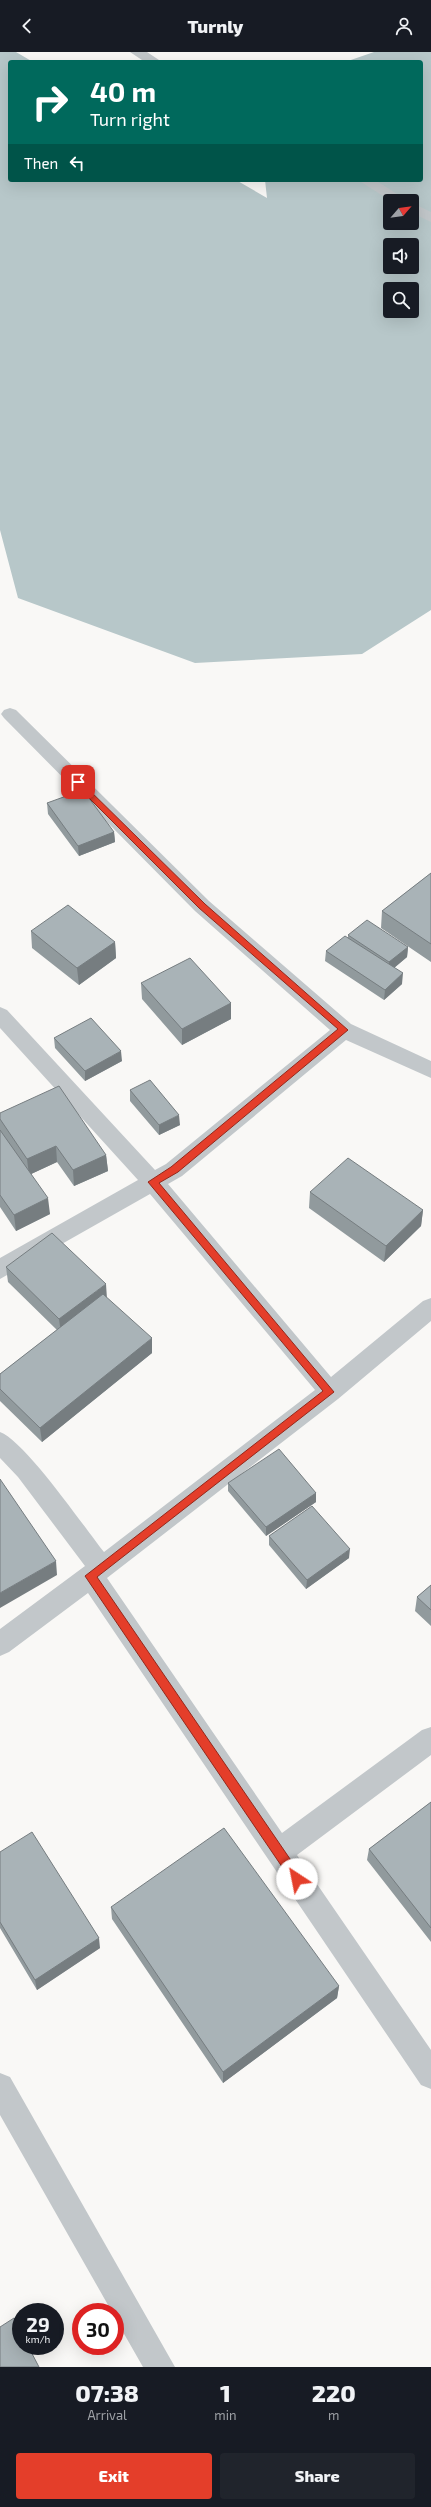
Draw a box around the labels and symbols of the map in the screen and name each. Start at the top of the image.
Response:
north arrow [383,194,419,230]
pin [61,765,95,799]
position arrow [276,1858,318,1900]
speed limit sign: 30 [72,2303,124,2355]

